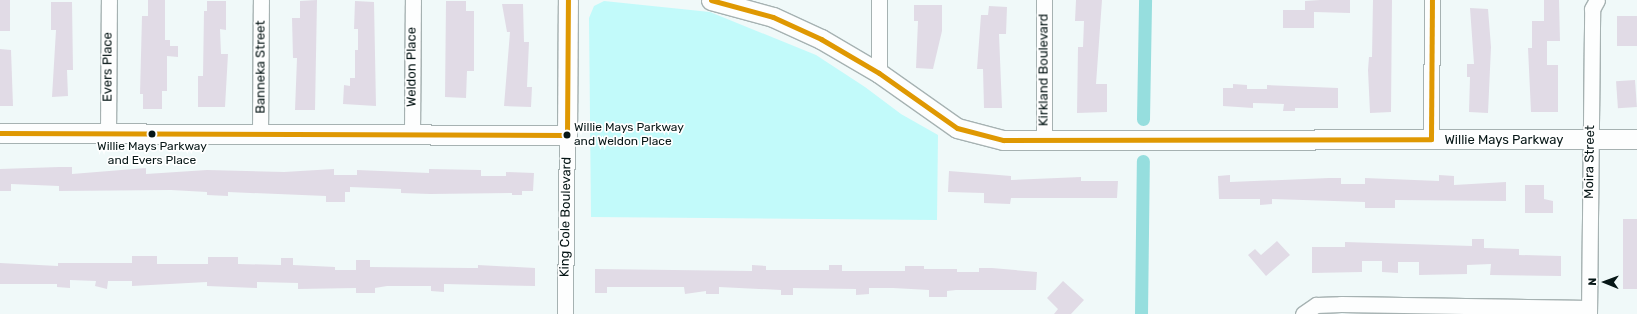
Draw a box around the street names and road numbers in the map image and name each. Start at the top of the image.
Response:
street label: Kirkland Boulevard [1036,14,1052,126]
street label: Banneka Street [253,20,269,114]
street label: Weldon Place [404,27,420,107]
street label: Evers Place [100,32,116,102]
street label: Moira Street [1582,125,1598,199]
street label: Willie Mays Parkway [1444,132,1564,148]
street label: King Cole Boulevard [557,157,575,277]

